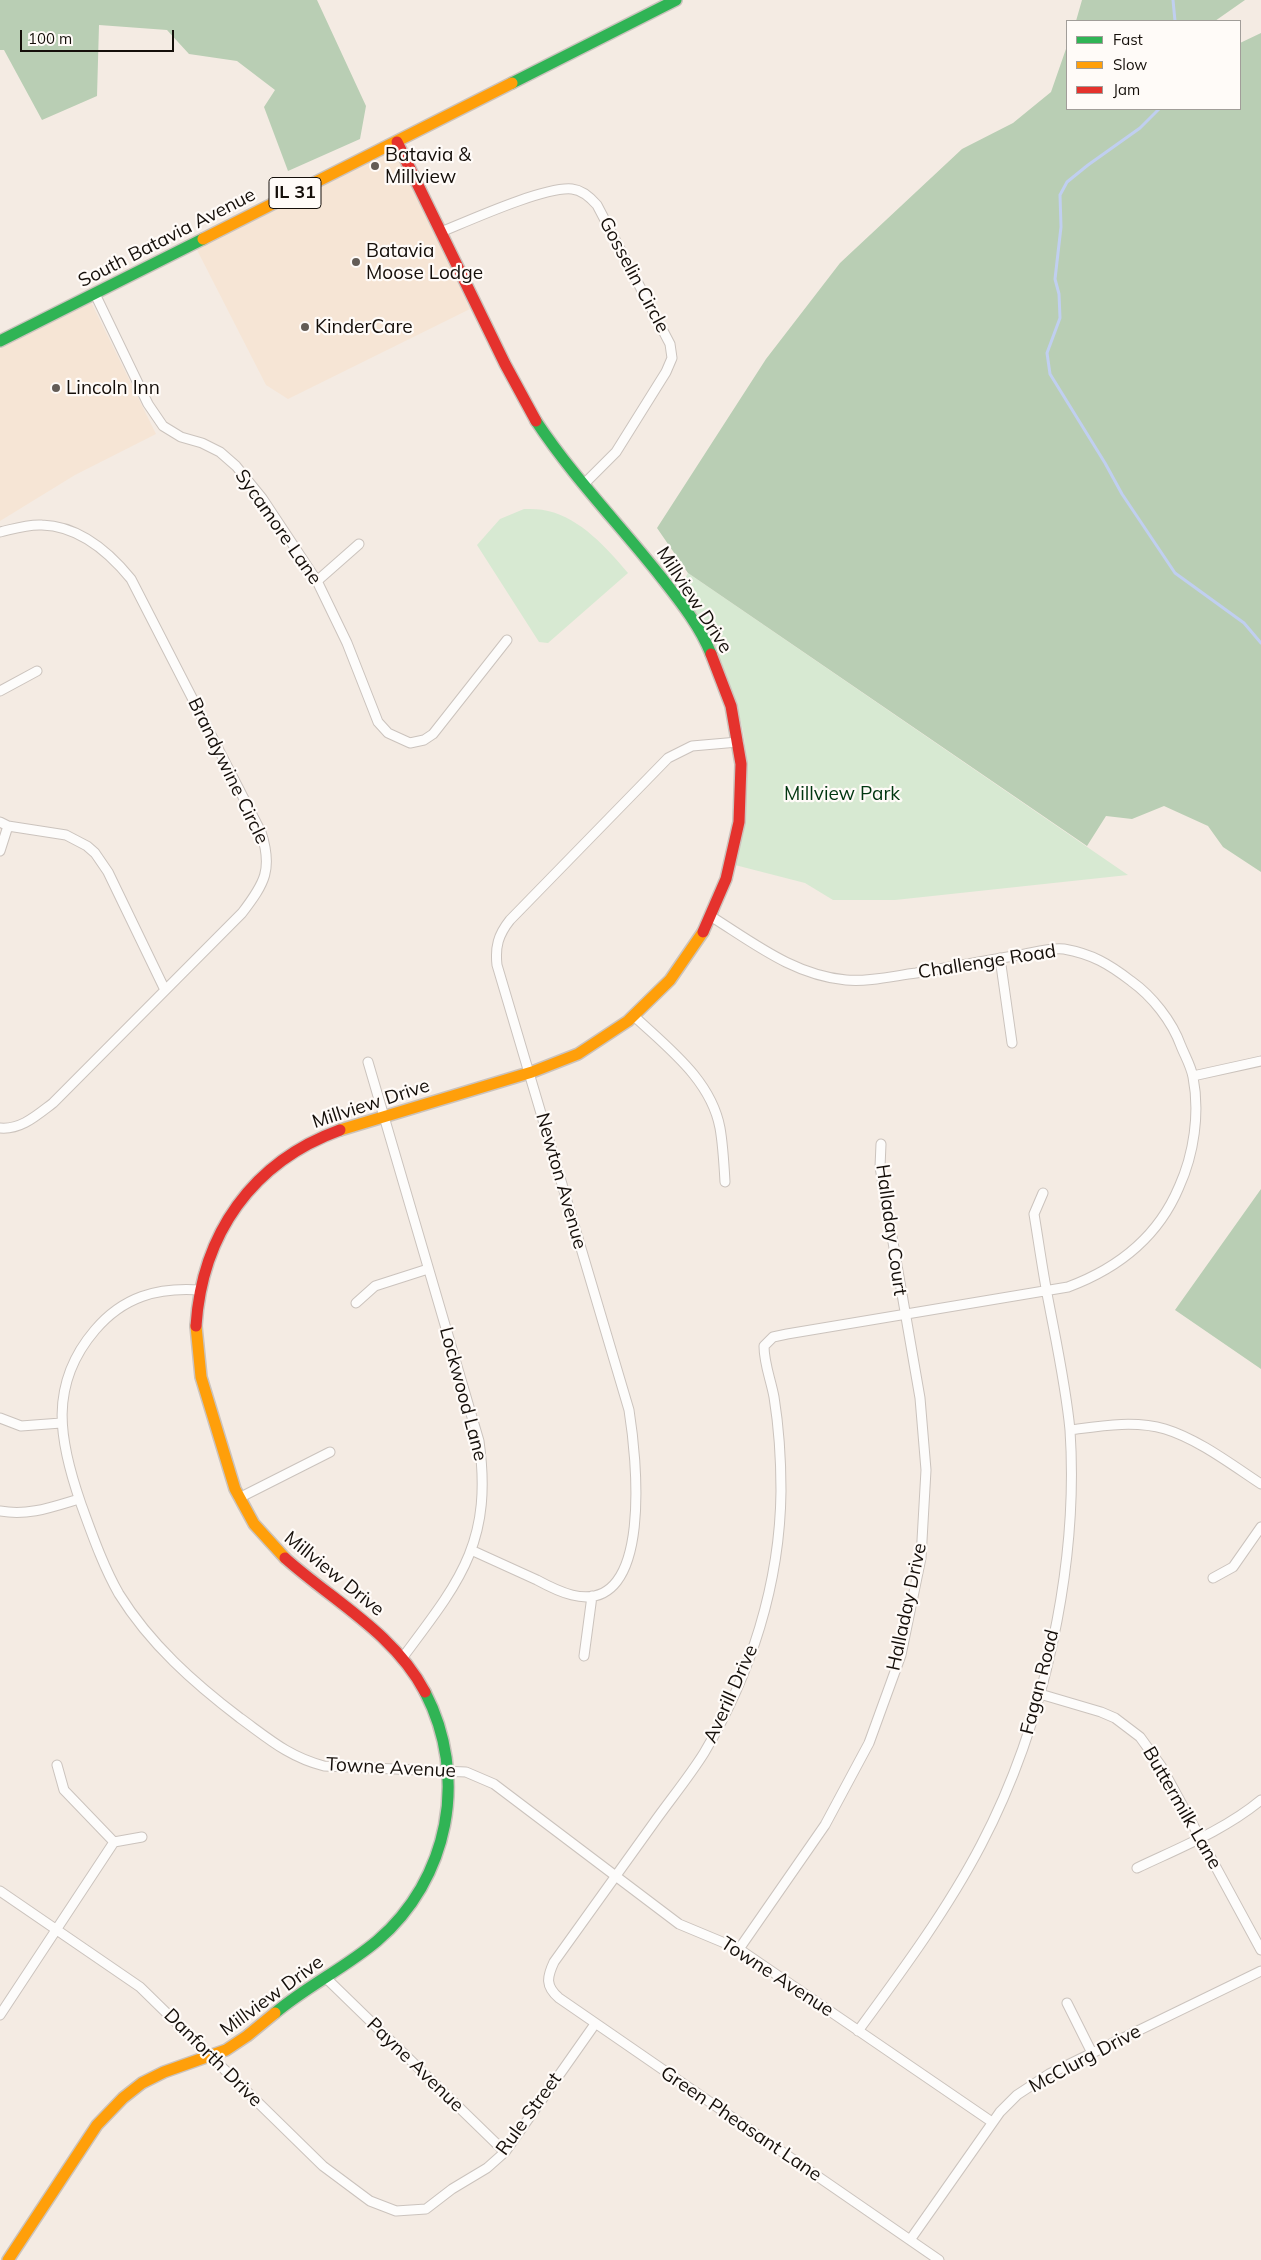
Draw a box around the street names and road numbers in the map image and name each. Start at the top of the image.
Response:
road number: IL 31 [269,178,321,208]
street label: South Batavia Avenue [75,183,259,293]
street label: Gosselin Circle [594,213,674,337]
street label: Sycamore Lane [230,465,326,589]
street label: Millview Drive [651,543,737,657]
street label: Brandywine Circle [183,694,273,848]
street label: Challenge Road [916,940,1058,984]
street label: Millview Drive [309,1074,433,1134]
street label: Newton Avenue [531,1110,591,1252]
street label: Halladay Court [871,1163,911,1297]
street label: Lockwood Lane [434,1325,492,1463]
street label: Millview Drive [279,1527,389,1621]
street label: Halladay Drive [882,1541,932,1673]
street label: Fagan Road [1016,1627,1064,1737]
street label: Averill Drive [699,1641,763,1747]
street label: Buttermilk Lane [1138,1743,1226,1873]
street label: Towne Avenue [326,1753,456,1783]
street label: Towne Avenue [716,1932,838,2022]
street label: Millview Drive [216,1951,328,2041]
street label: Danforth Drive [159,2004,267,2112]
street label: Payne Avenue [362,2013,468,2117]
street label: McClurg Drive [1025,2020,1145,2098]
street label: Green Pheasant Lane [656,2062,826,2186]
street label: Rule Street [491,2068,567,2160]

